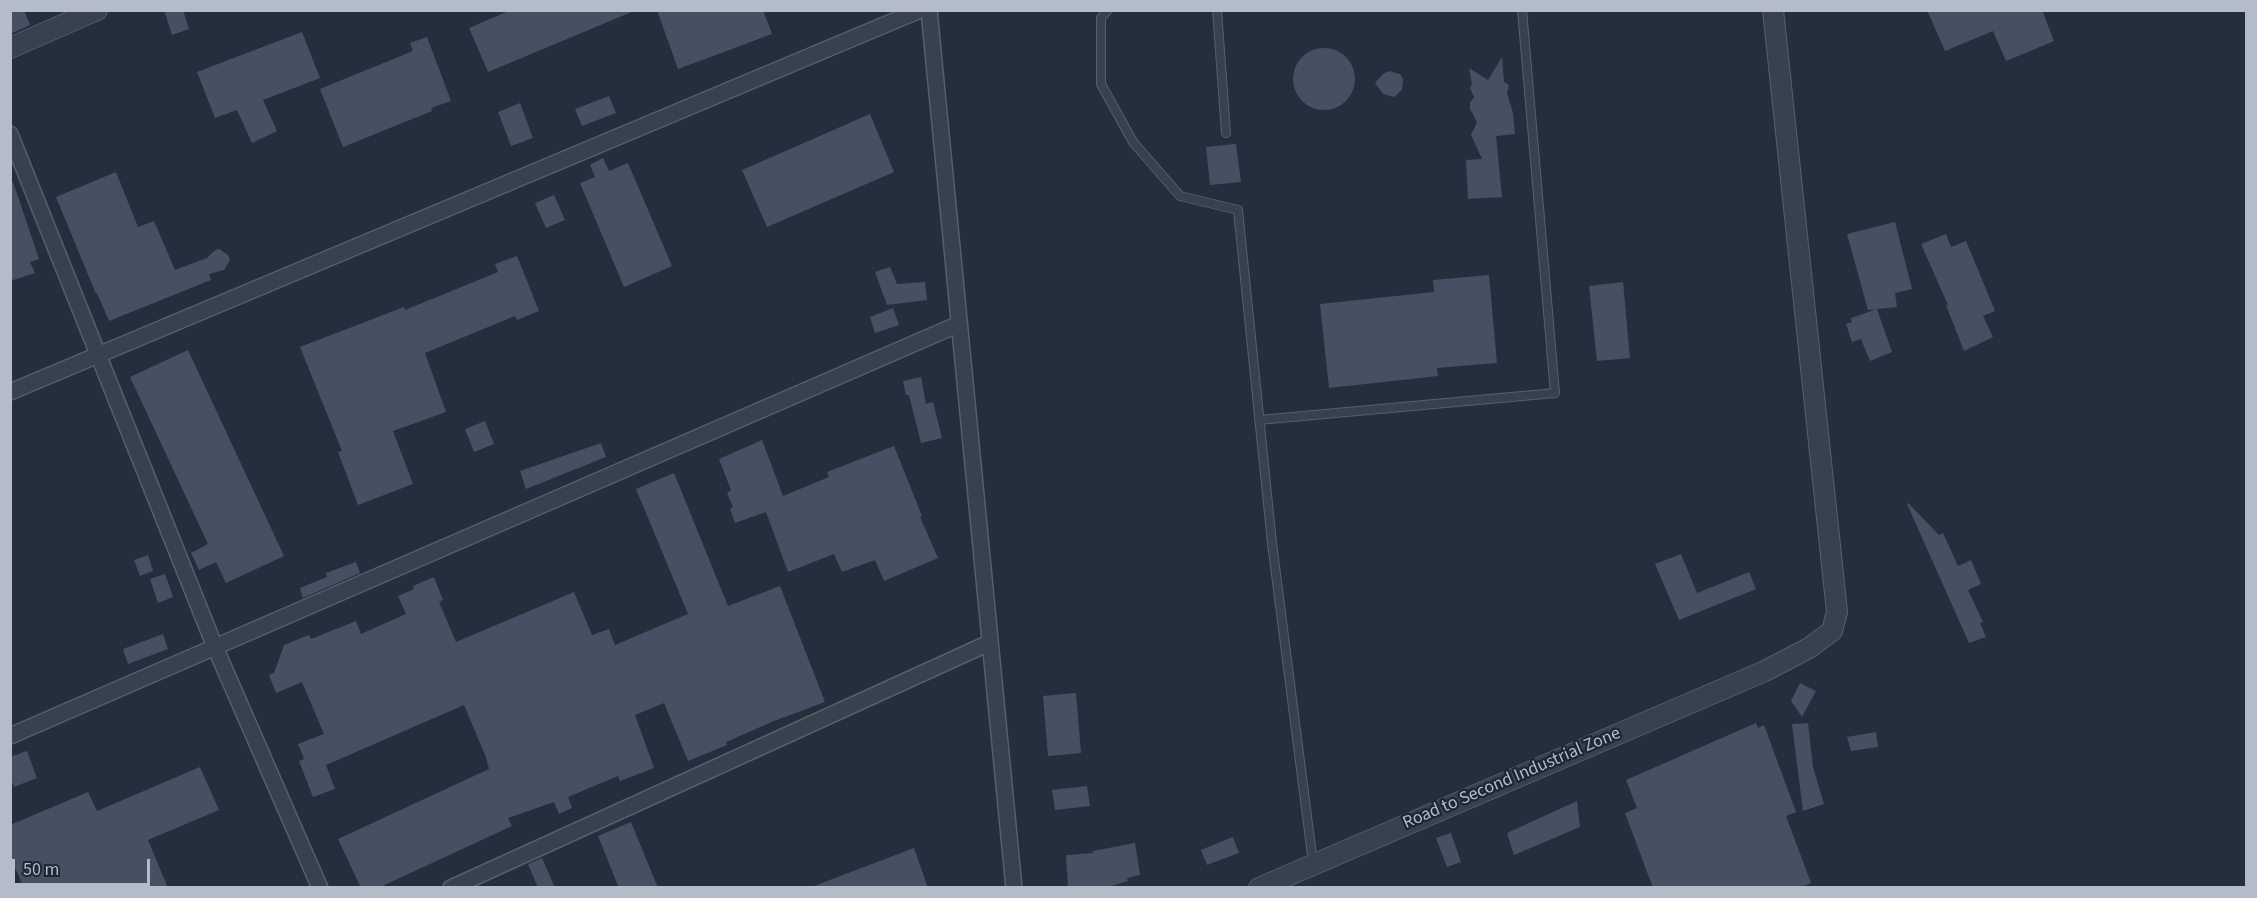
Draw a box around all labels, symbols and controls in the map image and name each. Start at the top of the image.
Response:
street label: Road to Second Industrial Zone [1400,723,1624,835]
scale bar [15,847,153,885]
text: 50 m [23,857,59,882]

